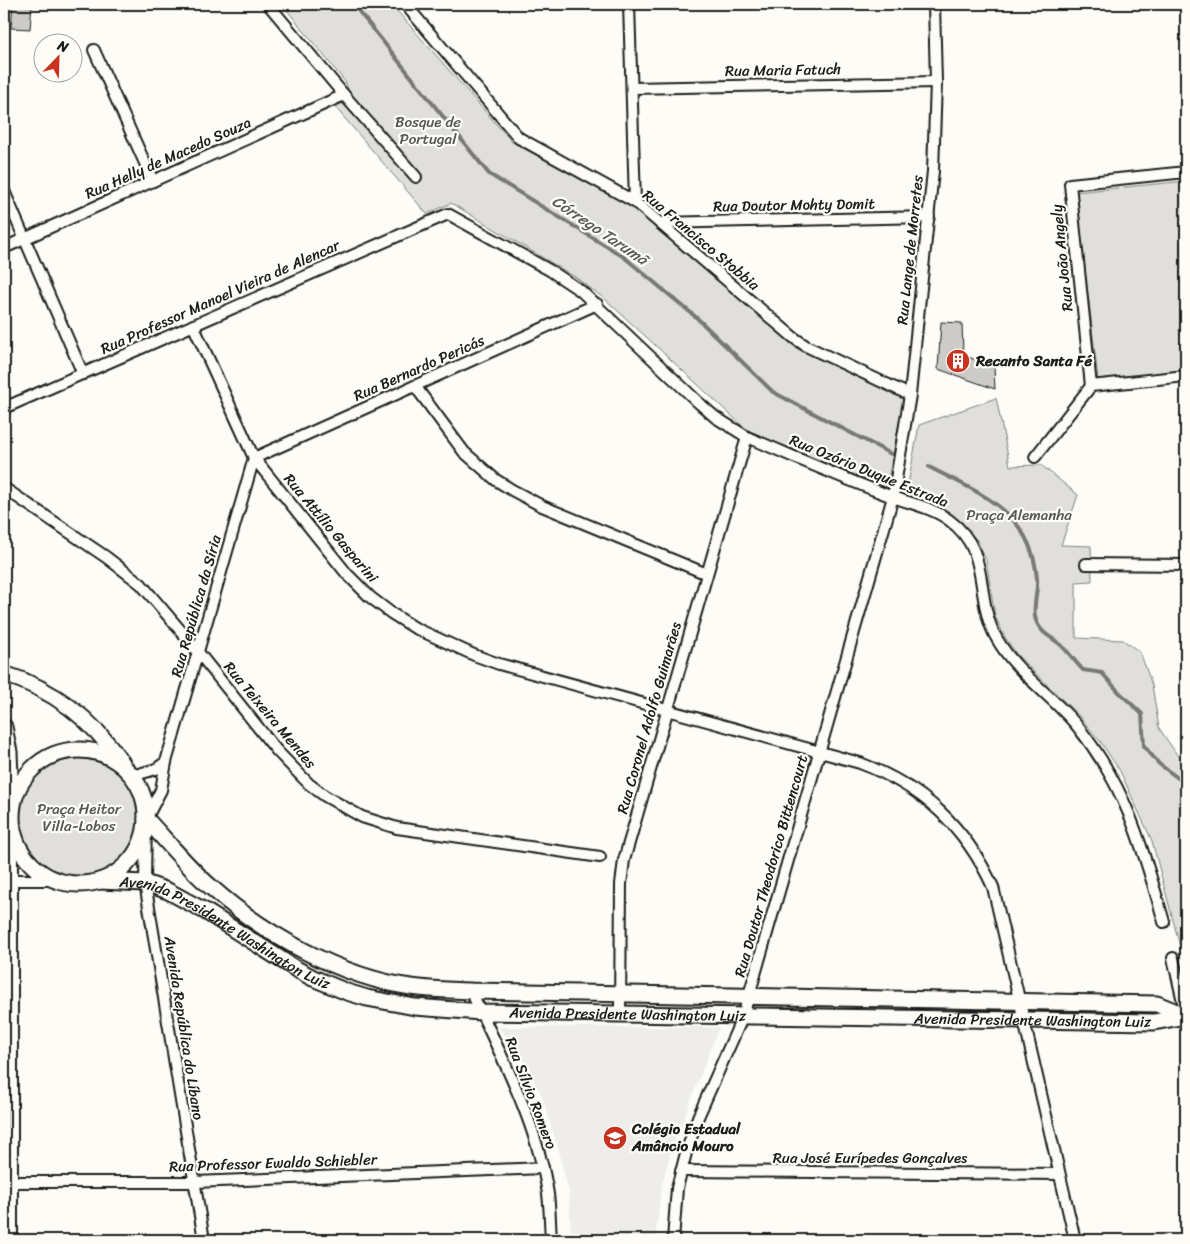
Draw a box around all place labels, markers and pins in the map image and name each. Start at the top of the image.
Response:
building icon: Recanto Santa Fé [945,348,971,374]
place label: Recanto Santa Fé [975,348,1092,374]
place label: Colégio Estadual Amâncio Mouro [631,1116,741,1159]
school or university icon: Colégio Estadual Amâncio Mouro [602,1125,628,1151]

